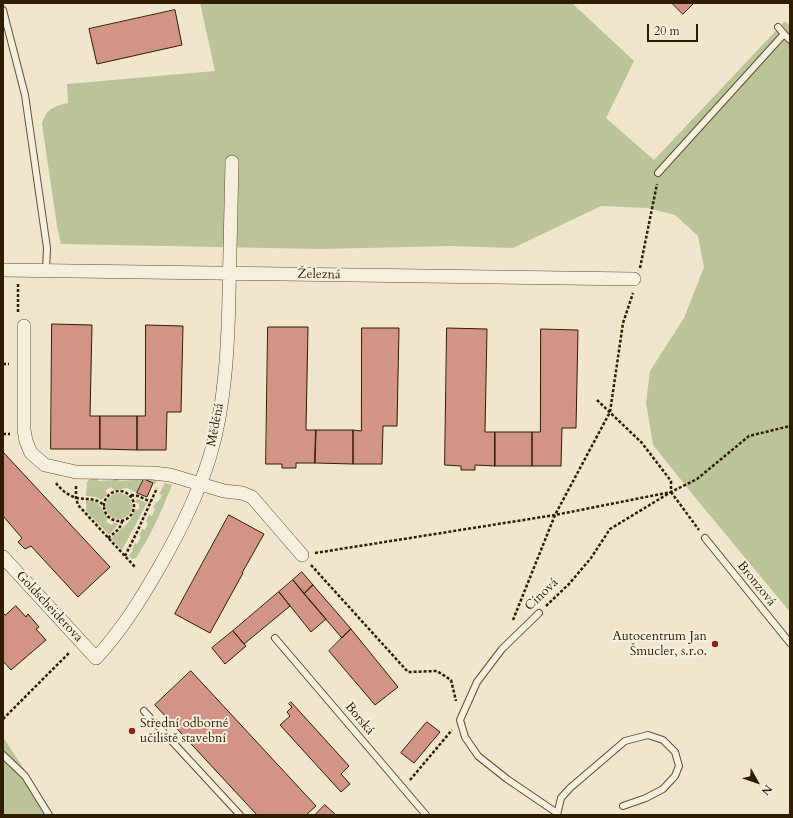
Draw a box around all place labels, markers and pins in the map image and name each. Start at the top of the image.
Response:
place label: Autocentrum Jan Šmucler, s.r.o. [612,629,707,660]
marker: Autocentrum Jan Šmucler, s.r.o. [710,639,720,649]
place label: Střední odborné učiliště stavební [140,716,229,747]
marker: Střední odborné učiliště stavební [127,726,137,736]

